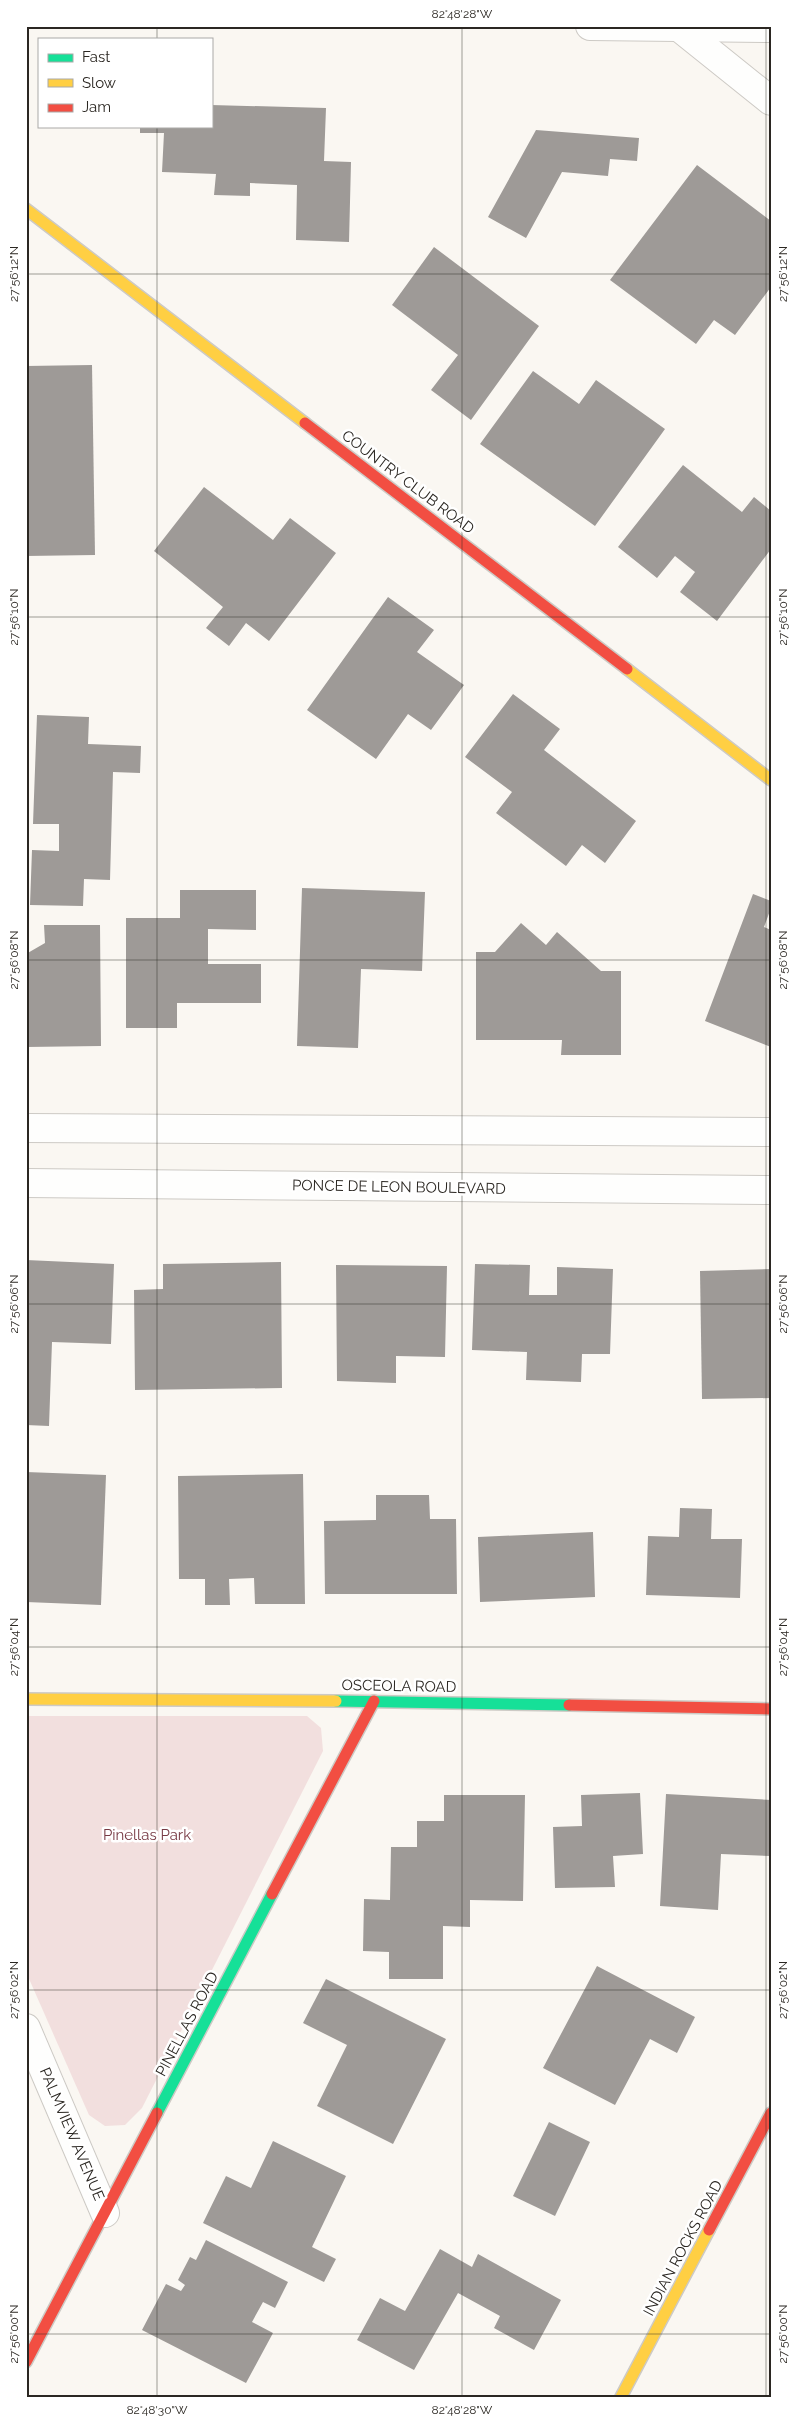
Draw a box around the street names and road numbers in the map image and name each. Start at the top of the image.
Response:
street label: COUNTRY CLUB ROAD [338,426,478,538]
street label: PONCE DE LEON BOULEVARD [292,1176,506,1198]
street label: OSCEOLA ROAD [342,1676,457,1696]
street label: PINELLAS ROAD [152,1968,222,2079]
street label: PALMVIEW AVENUE [36,2065,108,2203]
street label: INDIAN ROCKS ROAD [640,2177,726,2319]

